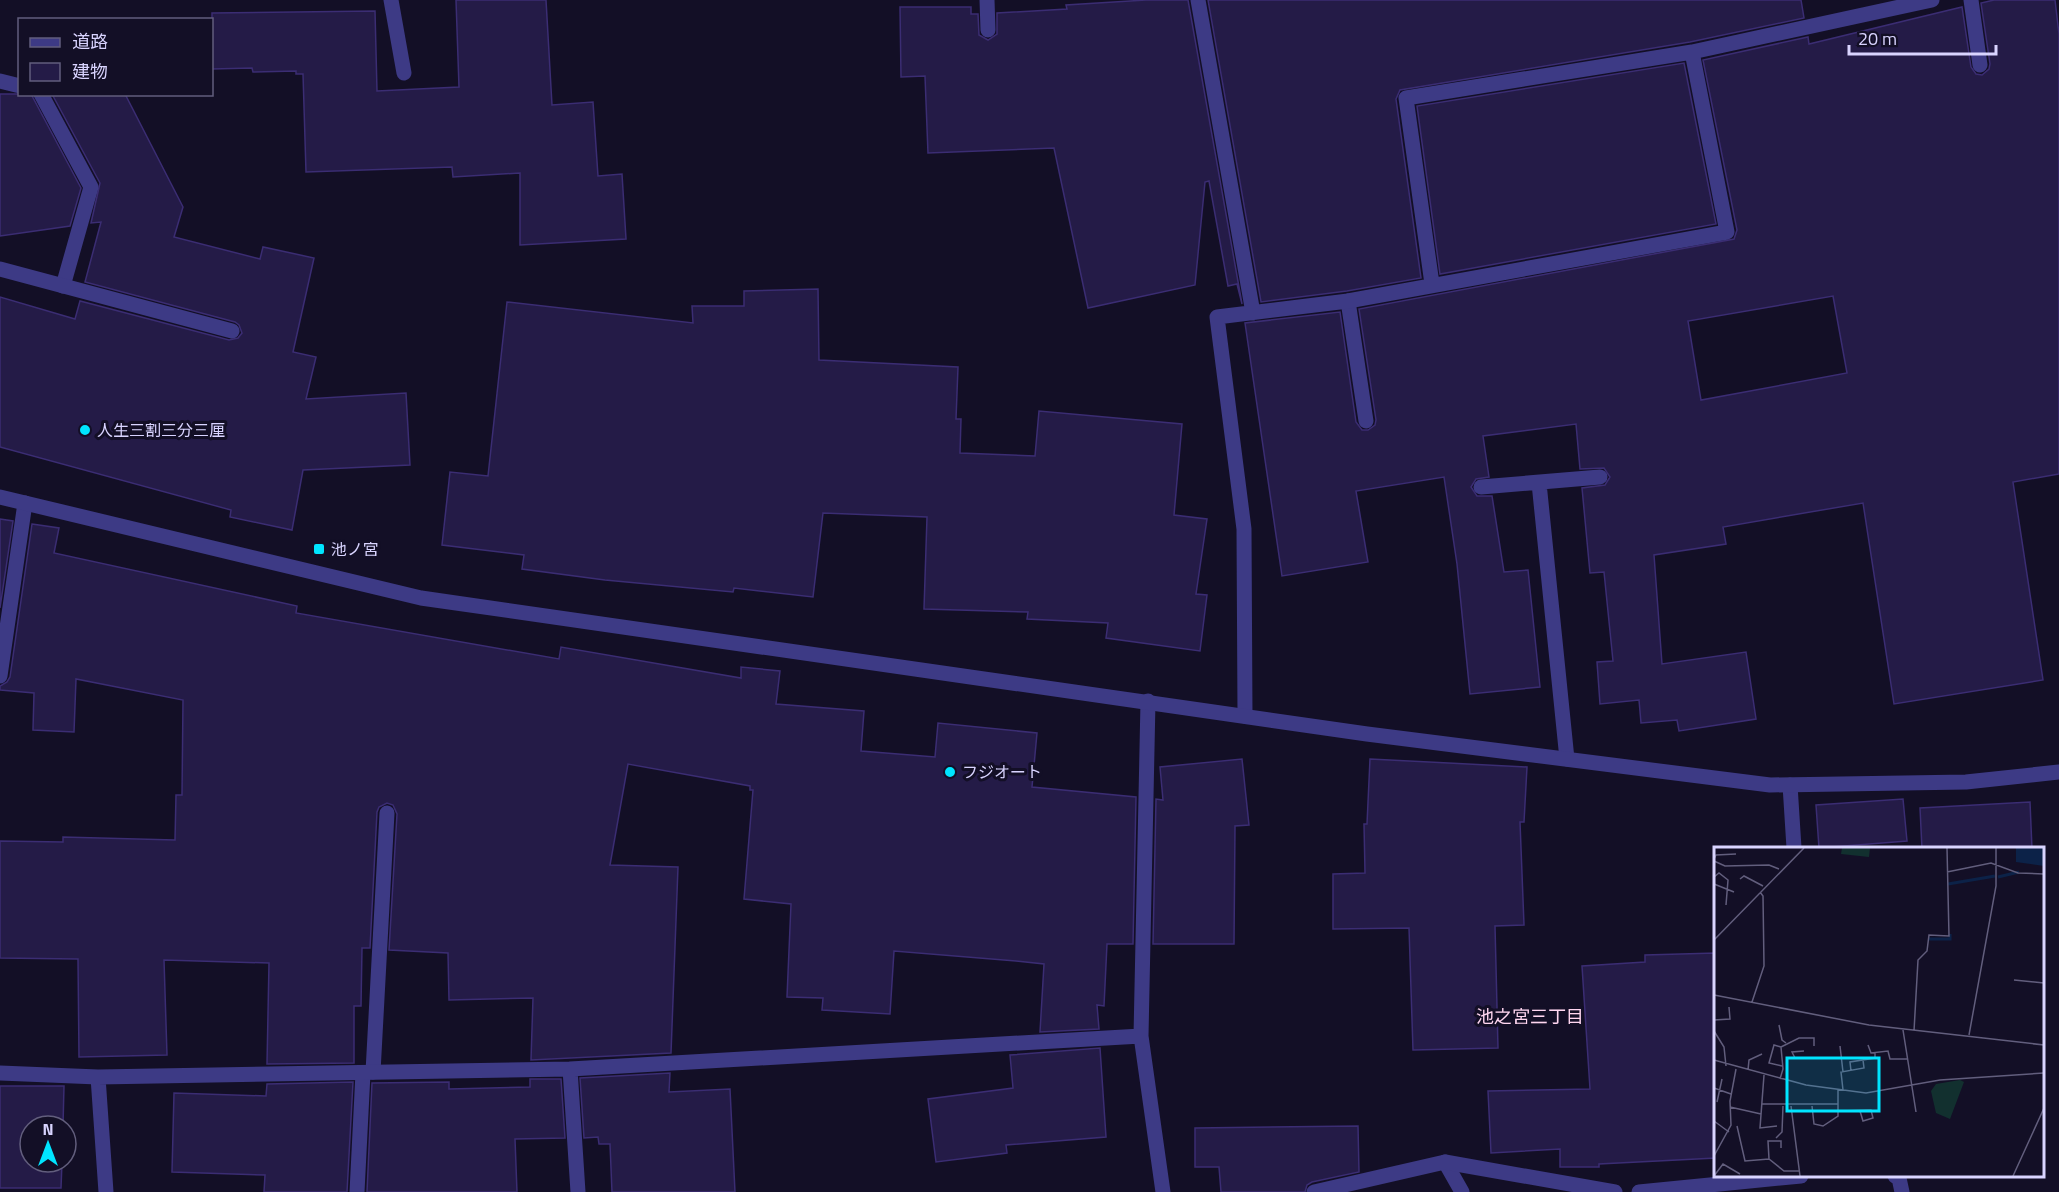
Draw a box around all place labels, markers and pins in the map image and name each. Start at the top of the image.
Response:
place label: 人生三割三分三厘 [97,418,225,442]
marker: 人生三割三分三厘 [78,423,92,437]
place label: 池ノ宮 [331,537,379,561]
marker: 池ノ宮 [312,542,326,556]
place label: フジオート [962,760,1042,784]
marker: フジオート [943,765,957,779]

